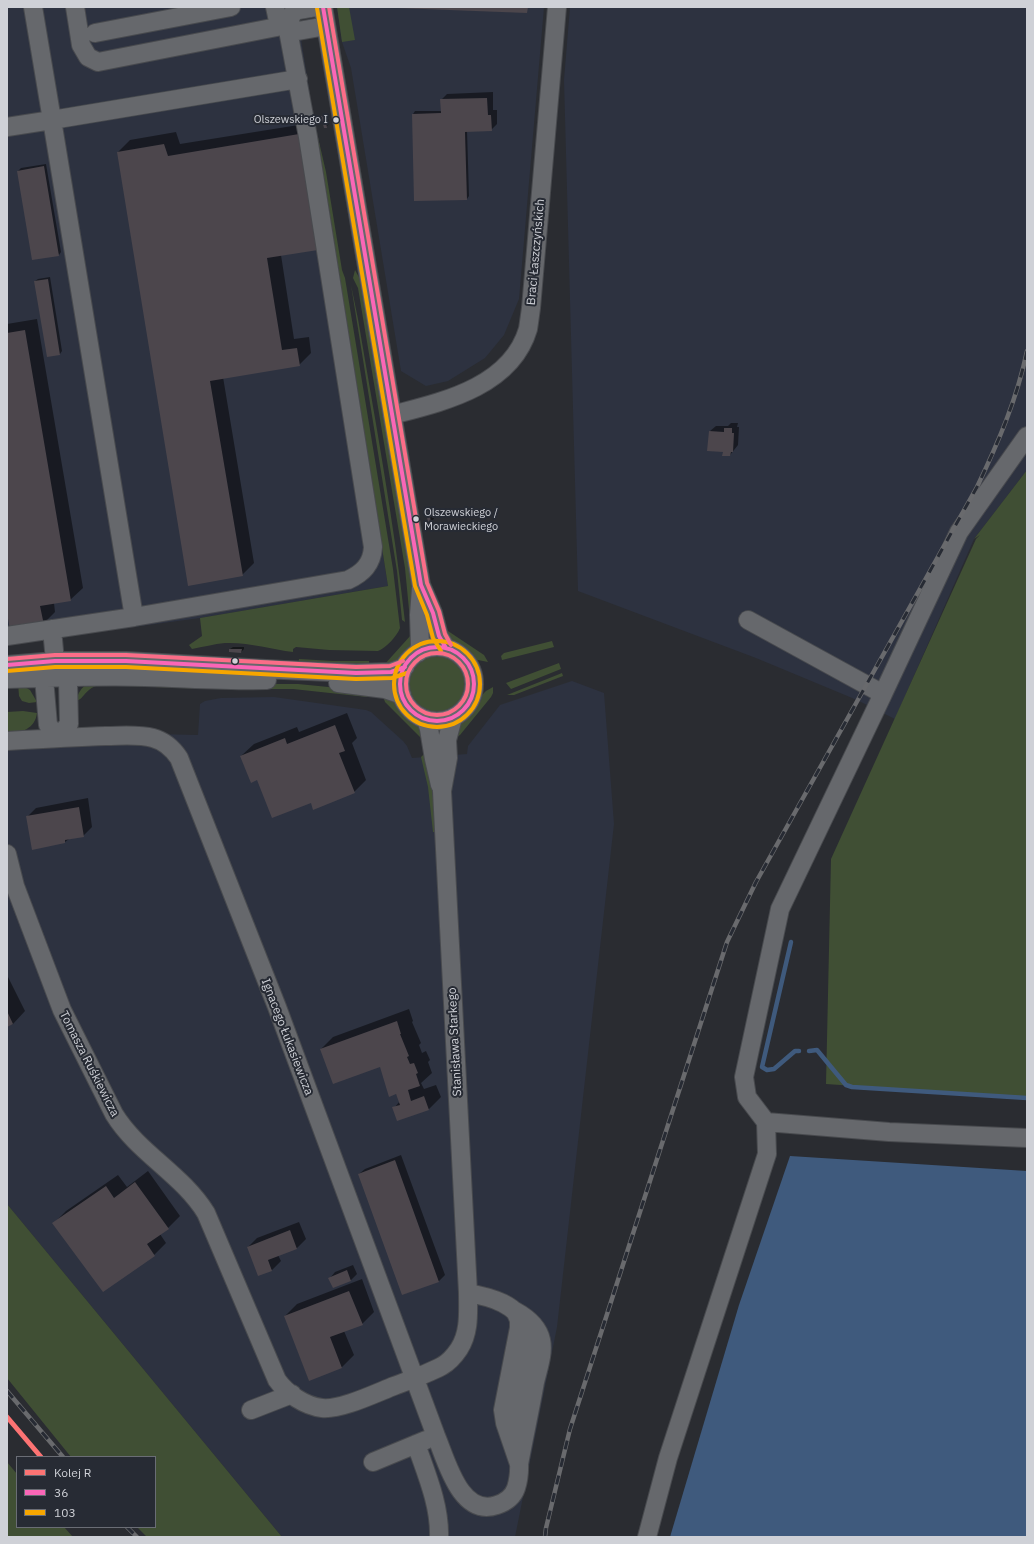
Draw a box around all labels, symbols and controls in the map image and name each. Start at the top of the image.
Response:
place label: Olszewskiego I [254,113,328,127]
marker: Olszewskiego I [331,115,341,125]
street label: Braci Łaszczyńskich [524,198,548,306]
place label: Olszewskiego / Morawieckiego [424,506,498,532]
marker: Olszewskiego / Morawieckiego [411,514,421,524]
unlabelled marker [230,656,240,666]
street label: Ignacego Łukasiewicza [258,977,316,1097]
street label: Stanisława Starkego [445,987,465,1097]
street label: Tomasza Ruśkiewicza [56,1009,122,1119]
legend [16,1456,156,1528]
text: Kolej R [54,1465,91,1480]
text: 36 [54,1485,68,1500]
text: 103 [54,1505,76,1520]

